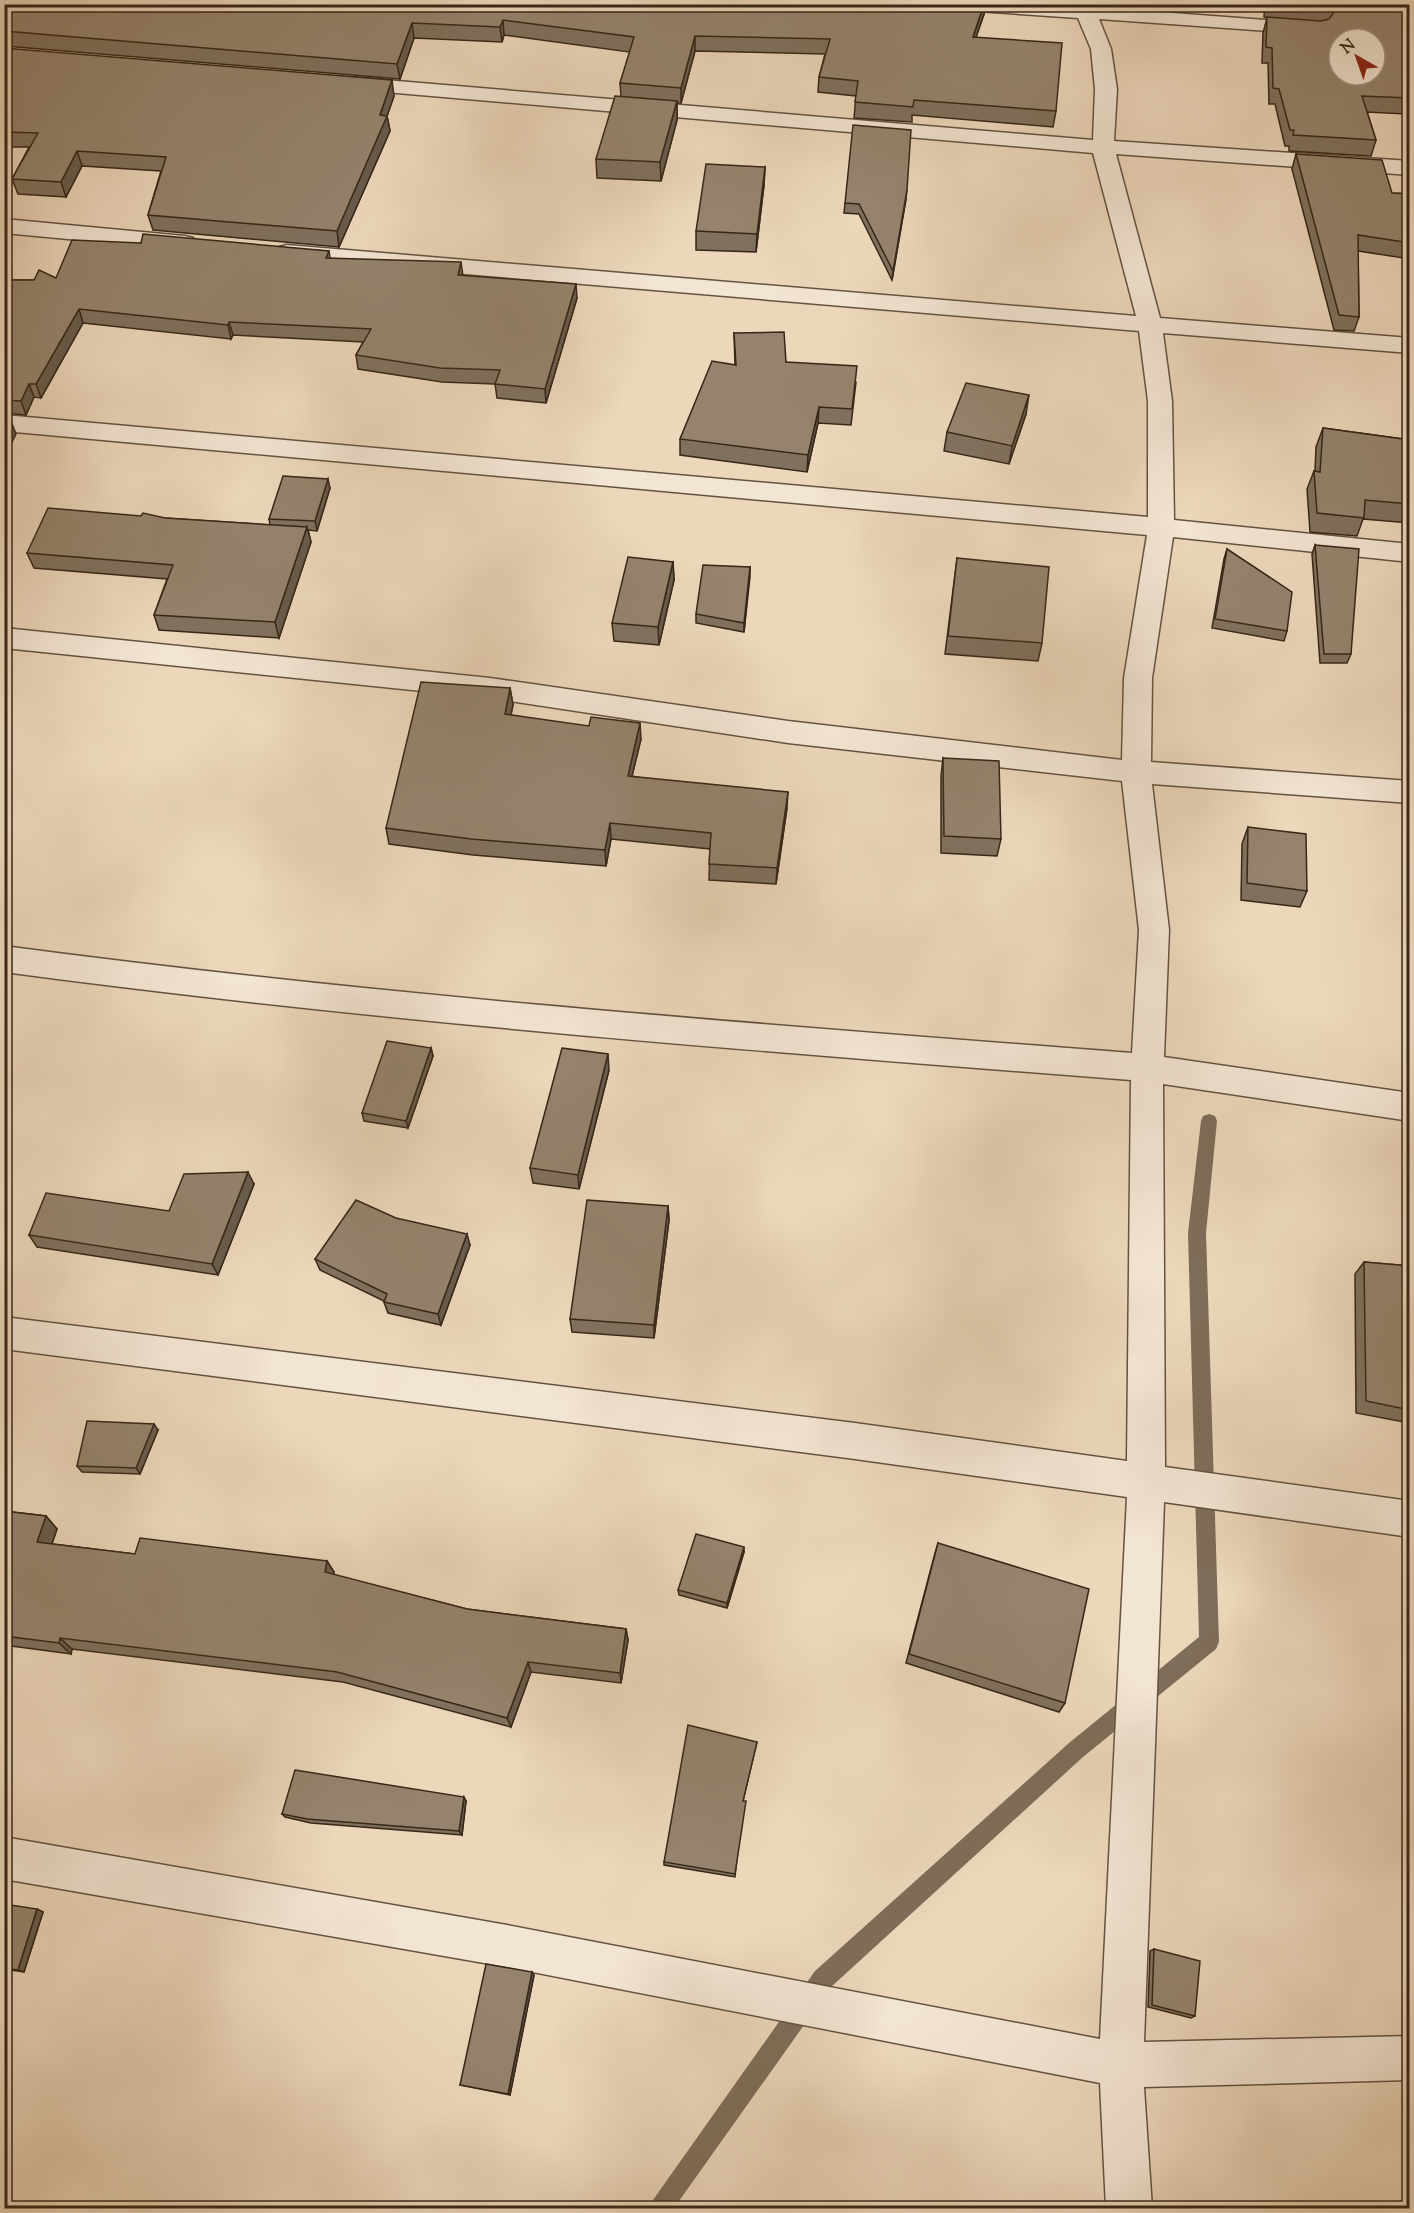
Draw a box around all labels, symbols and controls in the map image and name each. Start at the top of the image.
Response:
north arrow [1327,27,1387,87]
text: N [1337,34,1361,60]

